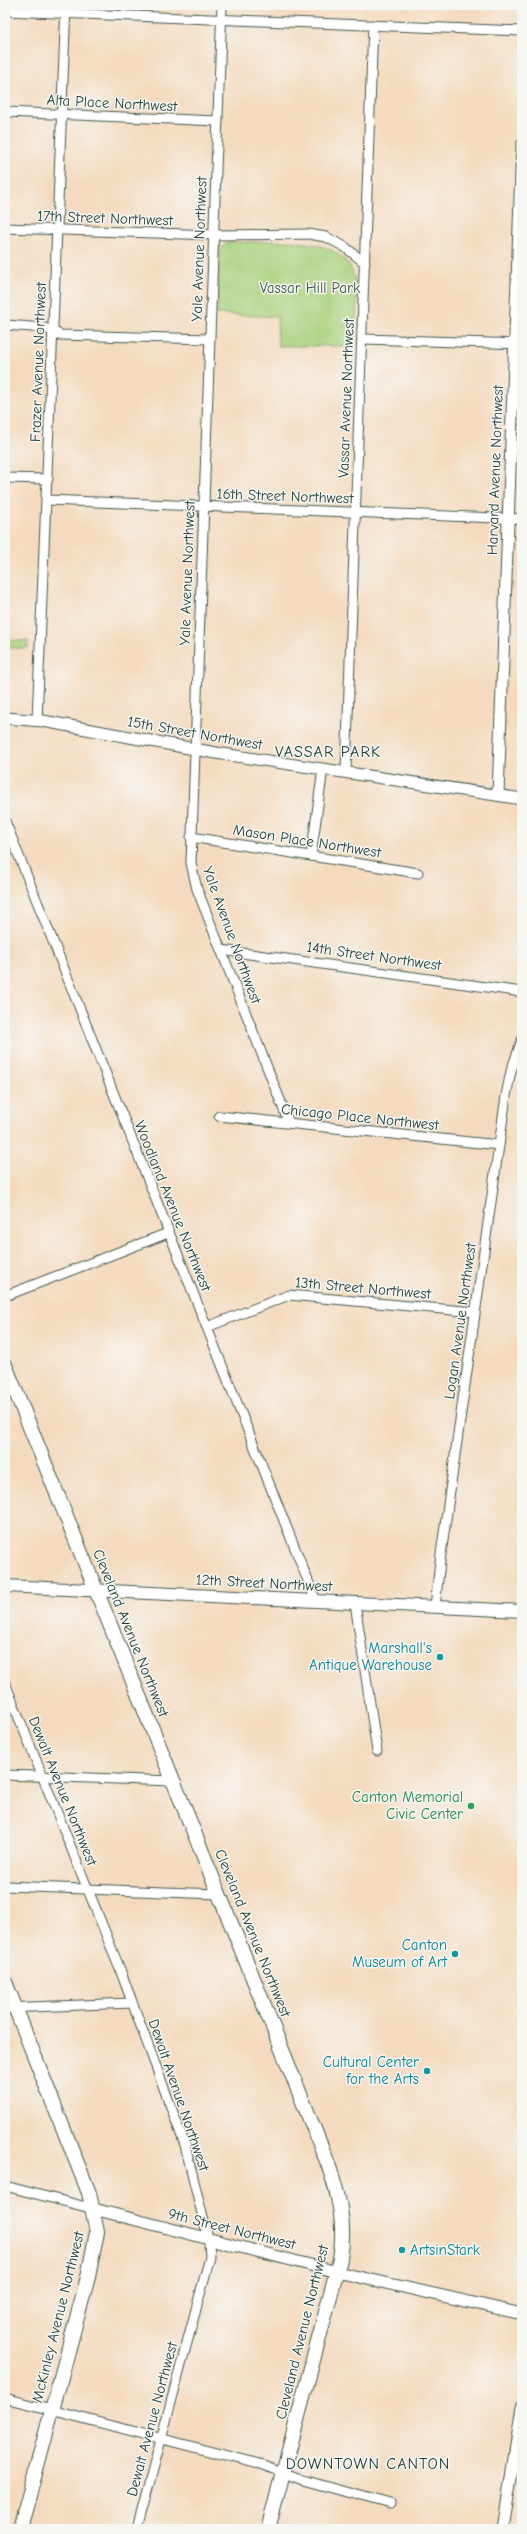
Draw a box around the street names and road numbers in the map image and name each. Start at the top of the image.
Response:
street label: Alta Place Northwest [46,91,178,115]
street label: Yale Avenue Northwest [187,175,211,322]
street label: 17th Street Northwest [37,207,174,229]
street label: Frazer Avenue Northwest [26,281,50,442]
street label: Vassar Avenue Northwest [334,317,358,478]
street label: Harvard Avenue Northwest [483,384,507,555]
street label: 16th Street Northwest [216,485,354,507]
street label: Yale Avenue Northwest [175,499,199,646]
street label: 15th Street Northwest [126,712,265,754]
street label: Mason Place Northwest [232,820,383,862]
street label: Yale Avenue Northwest [199,864,266,1007]
street label: 14th Street Northwest [305,938,443,974]
street label: Chicago Place Northwest [280,1100,440,1134]
street label: Woodland Avenue Northwest [131,1118,216,1294]
street label: Logan Avenue Northwest [440,1241,480,1400]
street label: 13th Street Northwest [294,1273,432,1303]
street label: Cleveland Avenue Northwest [89,1547,173,1720]
street label: 12th Street Northwest [195,1570,333,1596]
street label: Dewalt Avenue Northwest [25,1714,101,1869]
street label: Cleveland Avenue Northwest [211,1847,295,2020]
street label: Dewalt Avenue Northwest [145,2017,214,2174]
street label: 9th Street Northwest [166,2204,298,2254]
street label: McKinley Avenue Northwest [28,2229,88,2405]
street label: Cleveland Avenue Northwest [272,2242,333,2421]
street label: Dewalt Avenue Northwest [123,2339,182,2498]

